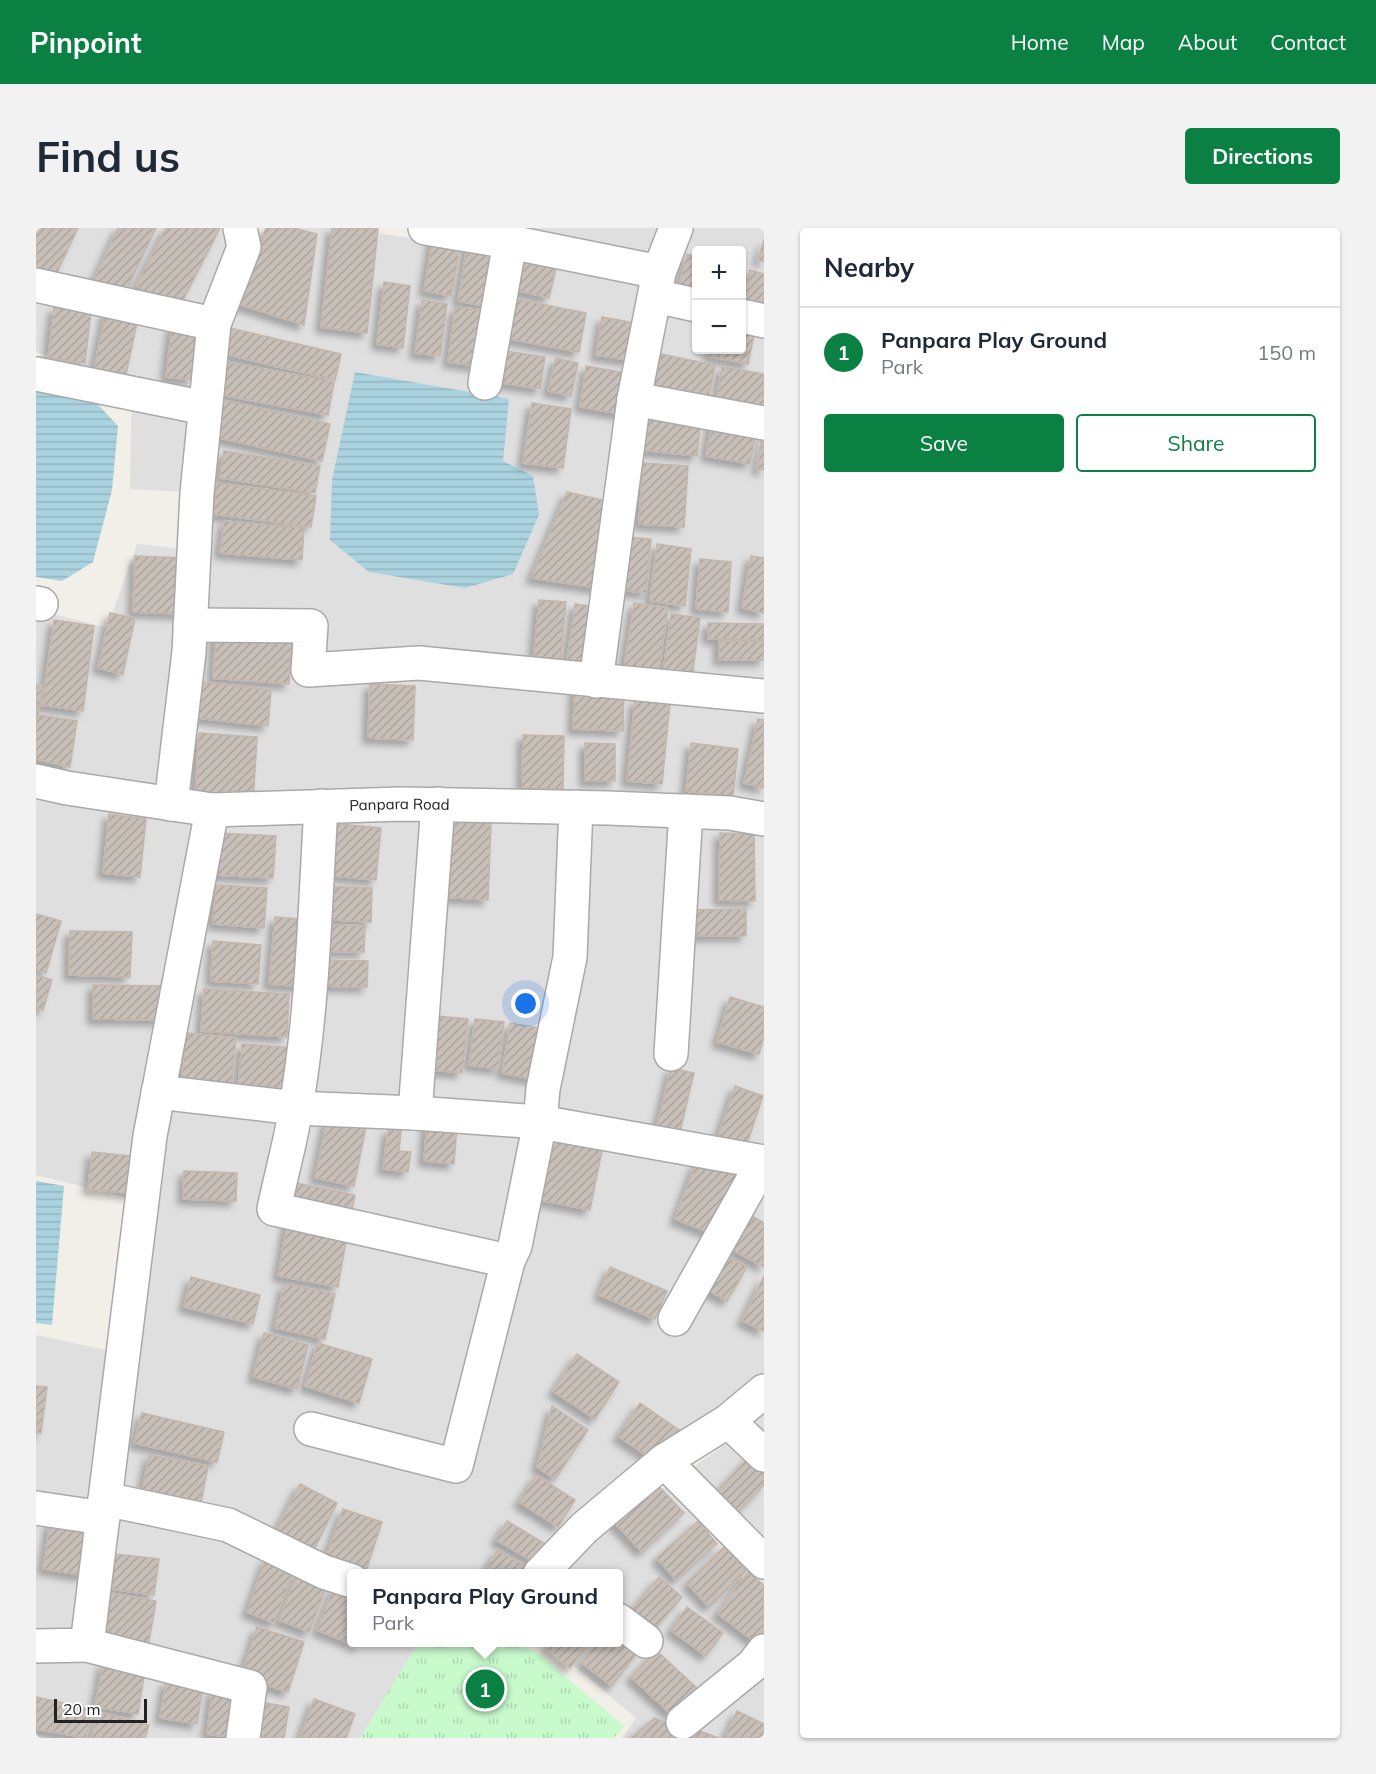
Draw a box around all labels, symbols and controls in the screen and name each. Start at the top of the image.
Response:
text: Pinpoint [30,25,142,60]
text: Home [1011,29,1069,55]
text: Map [1102,29,1145,55]
text: About [1178,29,1237,55]
text: Contact [1270,29,1346,55]
button: Directions [1185,128,1340,184]
text: Find us [36,130,180,183]
map controls [692,246,746,354]
button: + [692,246,746,300]
text: Nearby [824,251,914,284]
button: − [692,300,746,354]
text: Panpara Play Ground [881,326,1107,354]
text: 1 [838,340,850,365]
text: 150 m [1257,340,1316,365]
text: Park [881,354,923,379]
button: Save [824,414,1064,472]
button: Share [1076,414,1316,472]
street label: Panpara Road [349,794,450,815]
your location [511,989,540,1018]
popup [347,1569,623,1647]
text: Panpara Play Ground [372,1582,598,1610]
text: Park [372,1610,414,1635]
pin: 1 [466,1666,504,1712]
scale bar [54,1696,147,1724]
text: 20 m [63,1699,100,1719]

